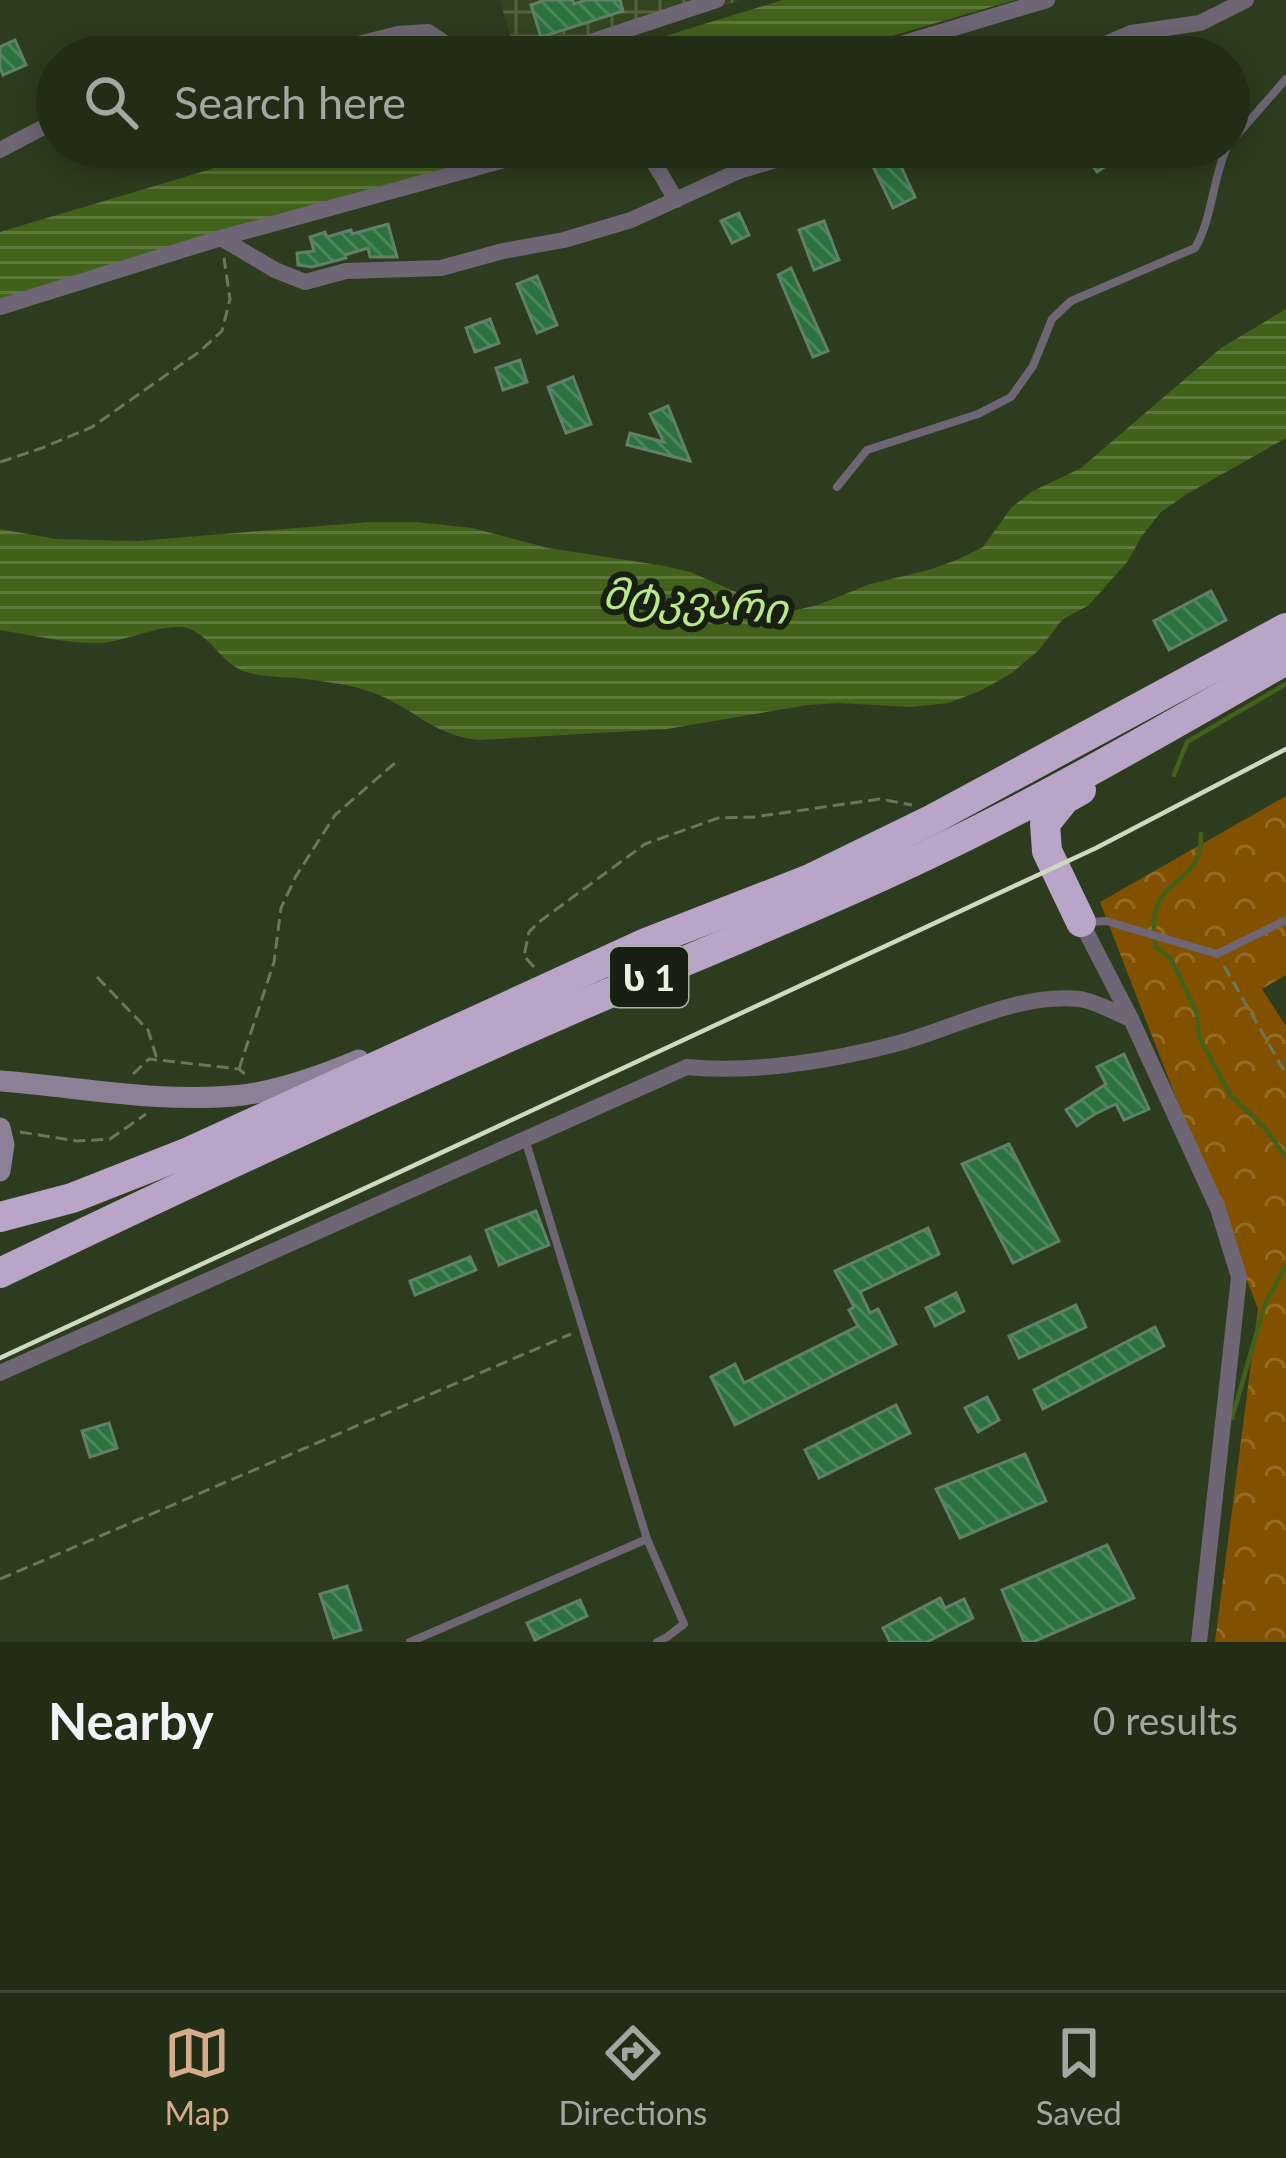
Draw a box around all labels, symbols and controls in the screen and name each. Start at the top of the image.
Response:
search box [36,36,1250,168]
icon: search [78,69,144,135]
text: Search here [174,75,406,129]
water label: მტკვარი [600,567,791,635]
road number: ს 1 [610,947,688,1007]
text: Nearby [48,1690,214,1751]
text: 0 results [1093,1697,1238,1743]
tab: Map [164,2020,230,2132]
tab: Directions [558,2020,707,2132]
tab: Saved [1036,2020,1122,2132]

